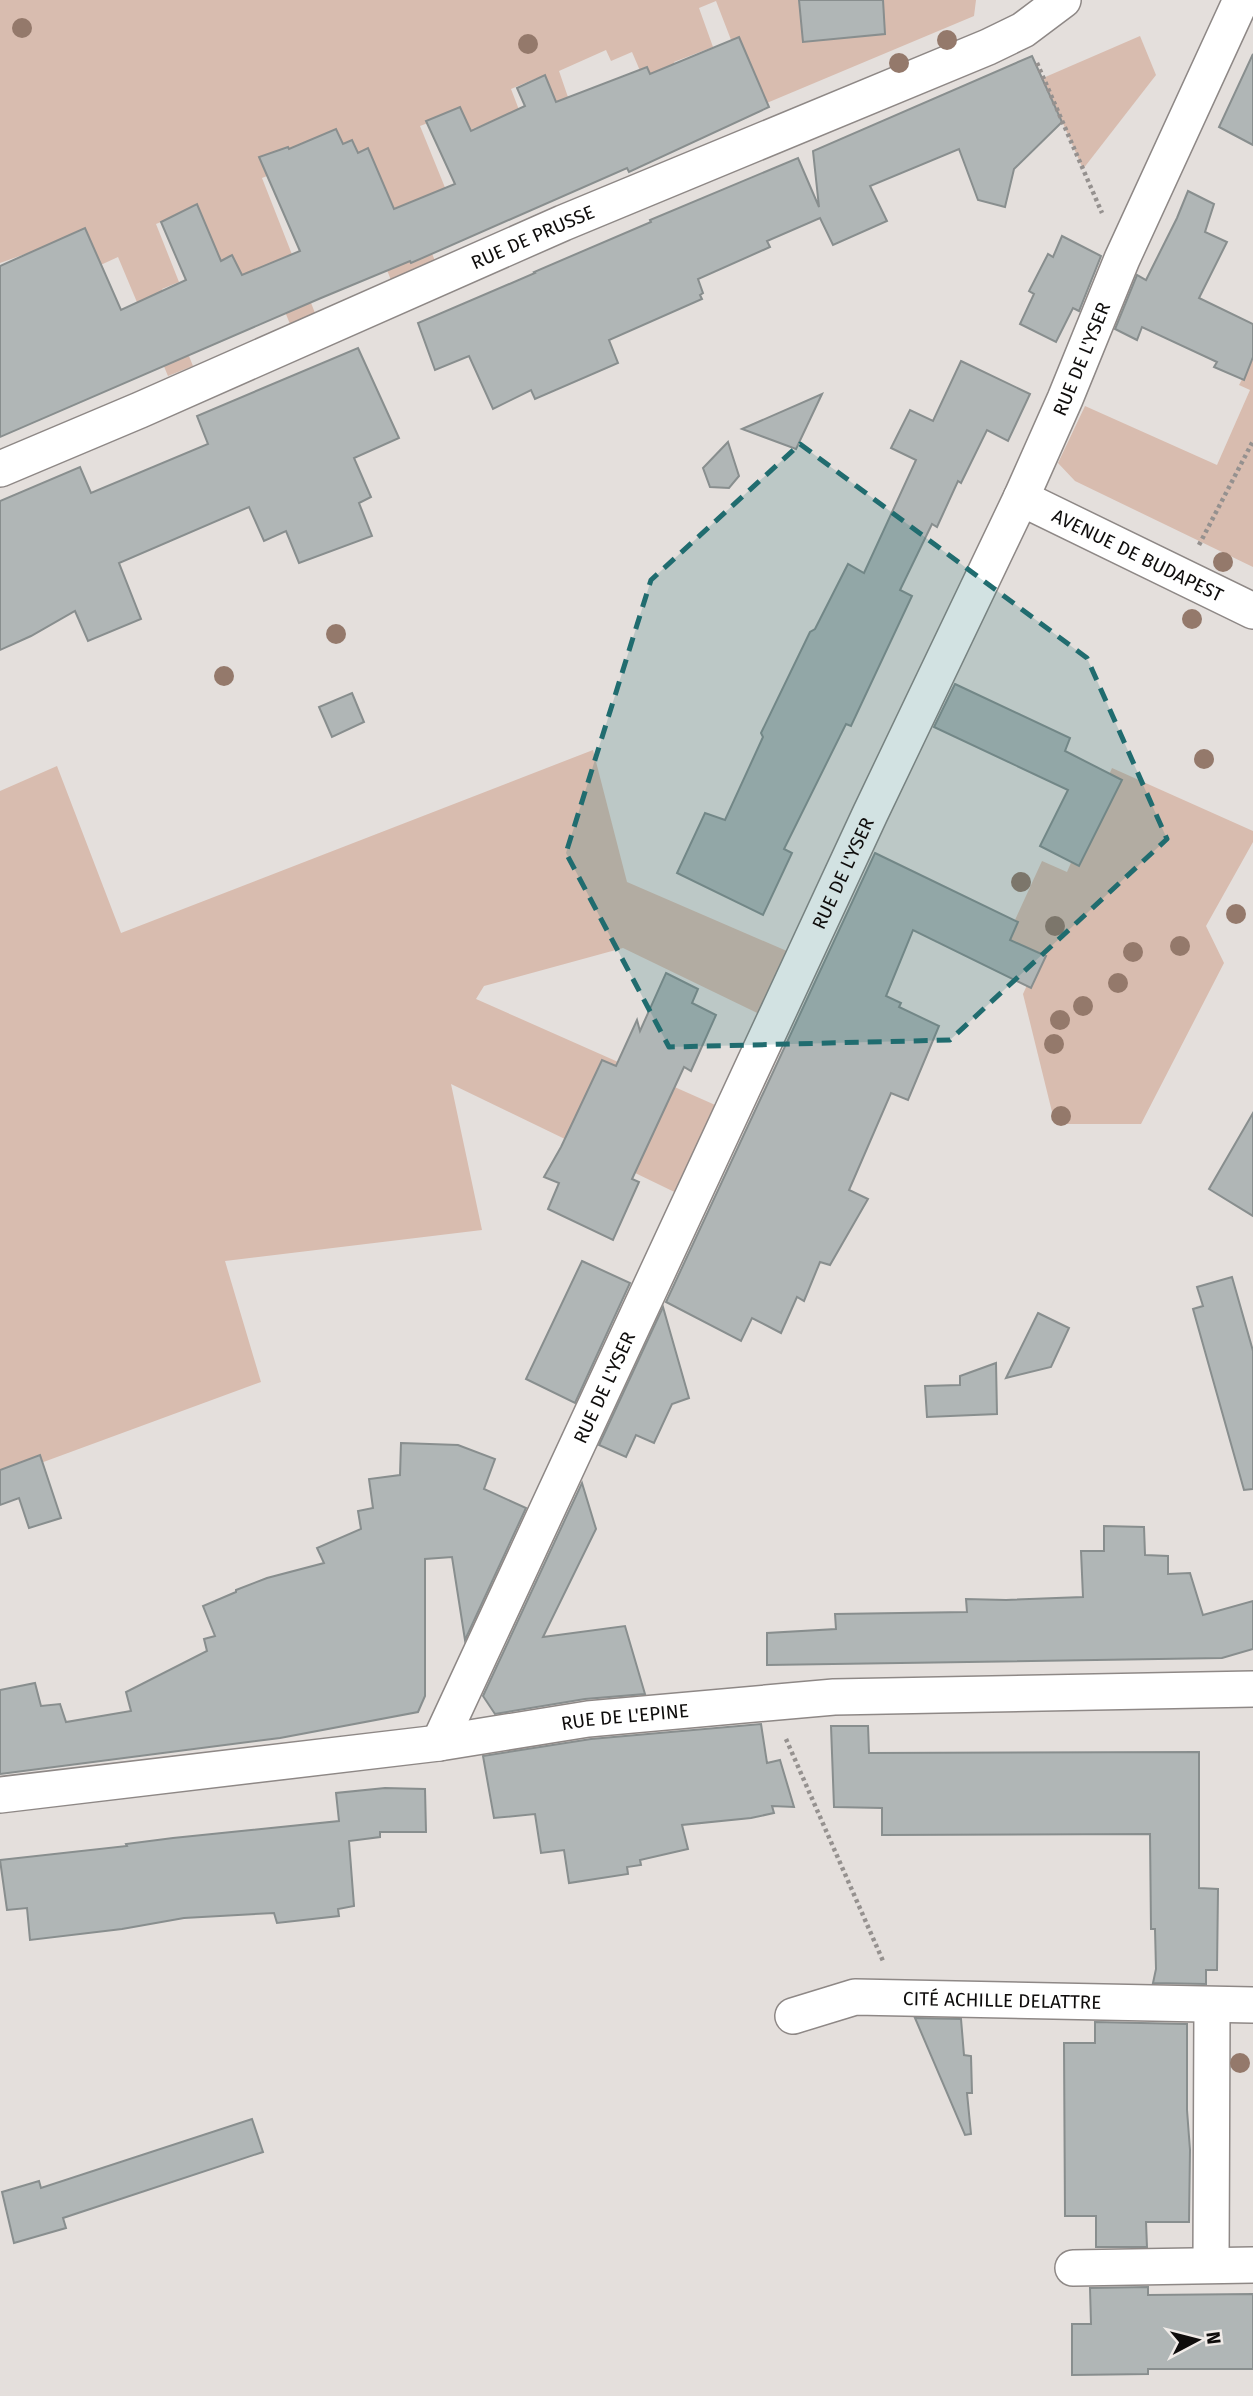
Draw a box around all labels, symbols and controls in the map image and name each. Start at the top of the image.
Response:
street label: RUE DE PRUSSE [468,200,598,274]
street label: RUE DE L'YSER [1048,298,1115,419]
street label: AVENUE DE BUDAPEST [1048,504,1227,607]
street label: RUE DE L'YSER [807,813,879,933]
street label: RUE DE L'YSER [569,1328,640,1447]
street label: RUE DE L'EPINE [559,1699,690,1735]
street label: CITÉ ACHILLE DELATTRE [903,1987,1102,2014]
north arrow [1162,2305,1232,2375]
text: N [1201,2330,1226,2346]

